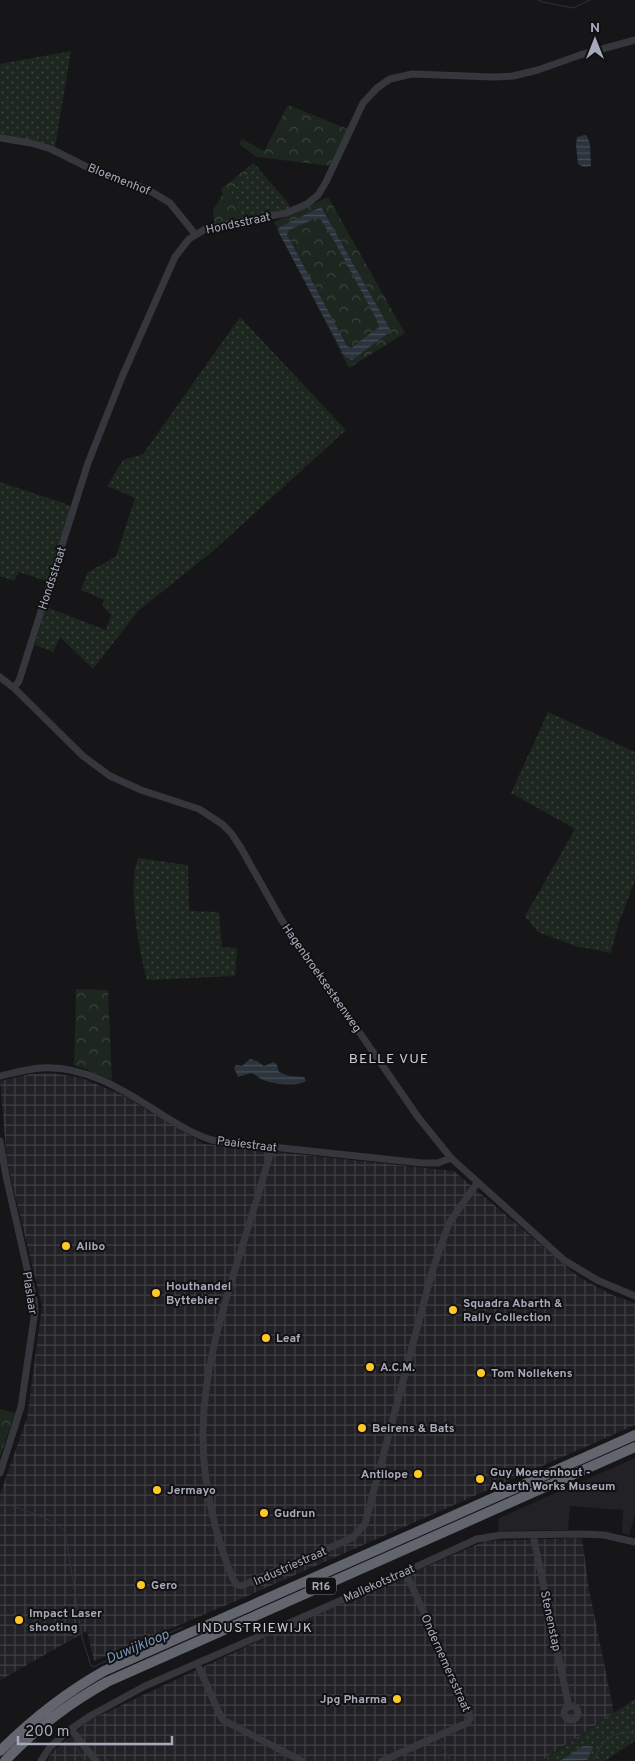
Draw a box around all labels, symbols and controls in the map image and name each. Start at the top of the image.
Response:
north arrow [570,15,620,65]
text: N [590,20,600,37]
street label: Bloemenhof [85,160,152,200]
street label: Hondsstraat [205,209,272,239]
street label: Hondsstraat [35,545,71,612]
street label: Hagenbroeksesteenweg [278,921,365,1036]
district label: BELLE VUE [349,1051,429,1068]
street label: Paaiestraat [216,1133,278,1157]
place label: Alibo [76,1239,105,1255]
marker: Alibo [60,1240,72,1252]
street label: Plaslaar [18,1271,40,1316]
place label: Houthandel Byttebier [166,1279,231,1309]
marker: Houthandel Byttebier [150,1287,162,1299]
place label: Squadra Abarth & Rally Collection [463,1296,563,1326]
marker: Squadra Abarth & Rally Collection [447,1304,459,1316]
place label: Leaf [276,1331,301,1347]
marker: Leaf [260,1332,272,1344]
place label: A.C.M. [380,1360,415,1376]
marker: A.C.M. [364,1361,376,1373]
place label: Tom Nollekens [491,1366,573,1382]
marker: Tom Nollekens [475,1367,487,1379]
place label: Beirens & Bats [372,1421,455,1437]
marker: Beirens & Bats [356,1422,368,1434]
place label: Guy Moerenhout - Abarth Works Museum [490,1465,616,1495]
place label: Antilope [361,1467,408,1483]
marker: Antilope [412,1468,424,1480]
marker: Guy Moerenhout - Abarth Works Museum [474,1473,486,1485]
place label: Jermayo [167,1483,216,1499]
marker: Jermayo [151,1484,163,1496]
place label: Gudrun [274,1506,315,1522]
marker: Gudrun [258,1507,270,1519]
street label: Industriestraat [251,1544,329,1590]
street label: Mallekotstraat [341,1561,418,1607]
place label: Gero [151,1578,178,1594]
road number: R16 [306,1578,336,1594]
marker: Gero [135,1579,147,1591]
street label: Stenenstap [536,1589,564,1653]
place label: Impact Laser shooting [29,1606,102,1636]
street label: Ondernemersstraat [416,1612,474,1715]
marker: Impact Laser shooting [13,1614,25,1626]
district label: INDUSTRIEWIJK [197,1620,313,1637]
water label: Duwijkloop [103,1626,172,1668]
place label: Jpg Pharma [320,1692,387,1708]
marker: Jpg Pharma [391,1693,403,1705]
scale bar [18,1714,171,1746]
text: 200 m [25,1723,70,1742]

